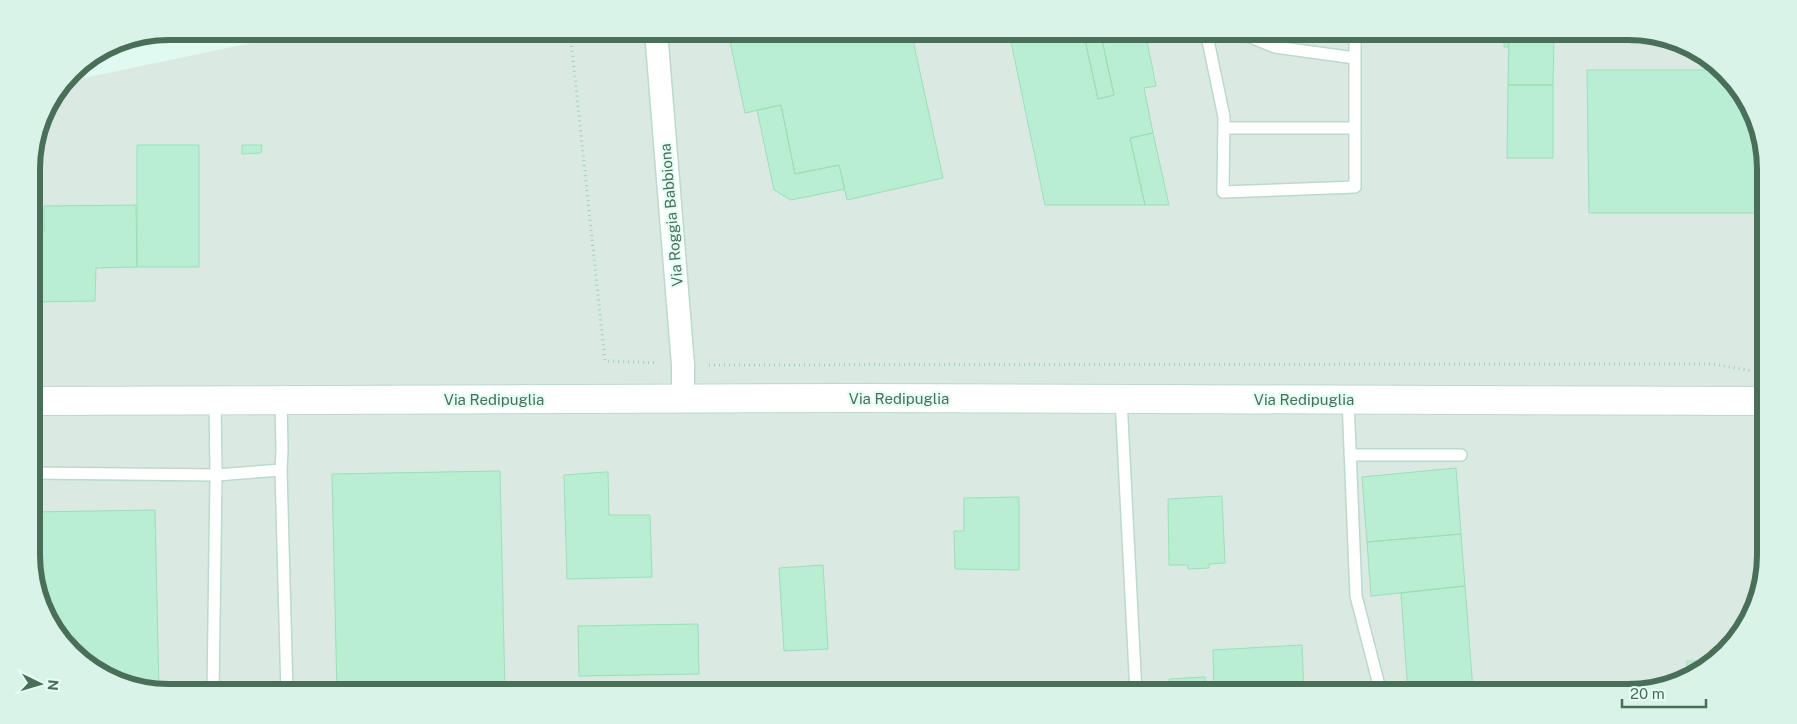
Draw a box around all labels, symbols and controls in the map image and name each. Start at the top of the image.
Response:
street label: Via Roggia Babbiona [656,143,686,287]
street label: Via Redipuglia [849,390,949,407]
street label: Via Redipuglia [444,391,544,408]
street label: Via Redipuglia [1254,391,1354,408]
north arrow [15,659,65,709]
scale bar [1622,676,1706,708]
text: N [45,679,61,691]
text: 20 m [1630,685,1665,702]

